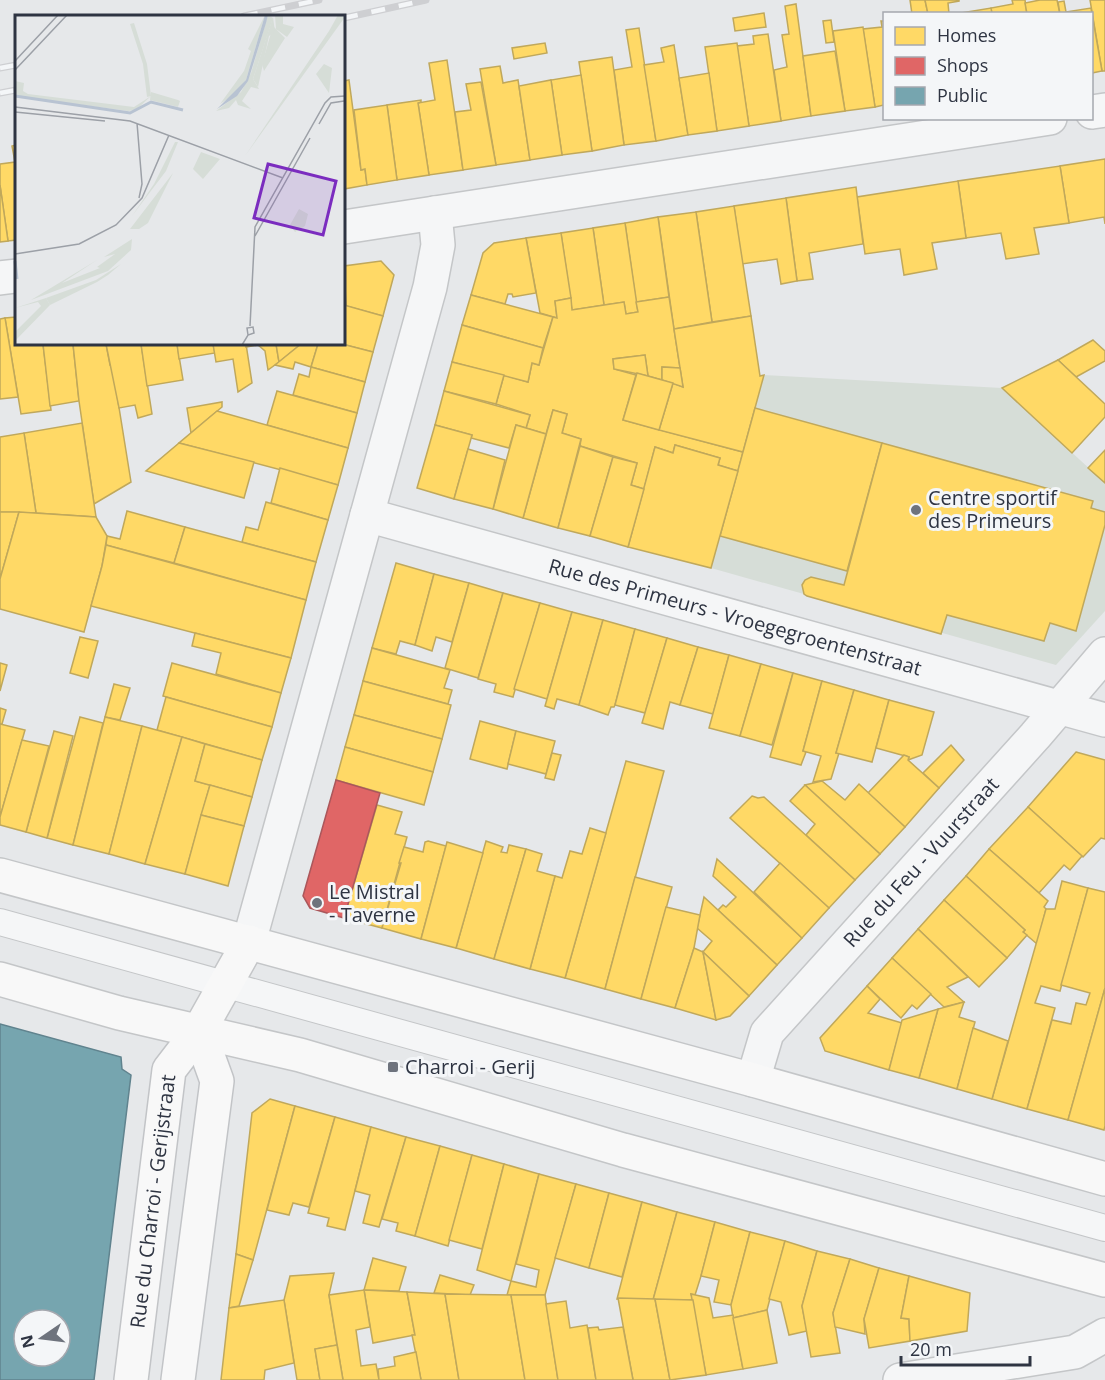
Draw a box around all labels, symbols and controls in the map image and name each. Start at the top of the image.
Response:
legend [883,12,1093,120]
inset map [15,15,345,345]
text: Homes [937,23,996,47]
text: Shops [937,53,988,77]
text: Public [937,83,988,107]
place label: Centre sportif des Primeurs [928,484,1058,534]
marker: Centre sportif des Primeurs [909,503,923,517]
street label: Rue des Primeurs - Vroegegroentenstraat [546,552,925,681]
street label: Rue du Feu - Vuurstraat [837,771,1005,953]
place label: Le Mistral - Taverne [329,878,420,928]
marker: Le Mistral - Taverne [310,896,324,910]
place label: Charroi - Gerij [405,1053,535,1080]
marker: Charroi - Gerij [386,1060,400,1074]
street label: Rue du Charroi - Gerijstraat [123,1073,181,1330]
north arrow [12,1308,72,1368]
scale bar [901,1329,1030,1367]
text: N [15,1333,40,1351]
text: 20 m [910,1337,952,1361]

